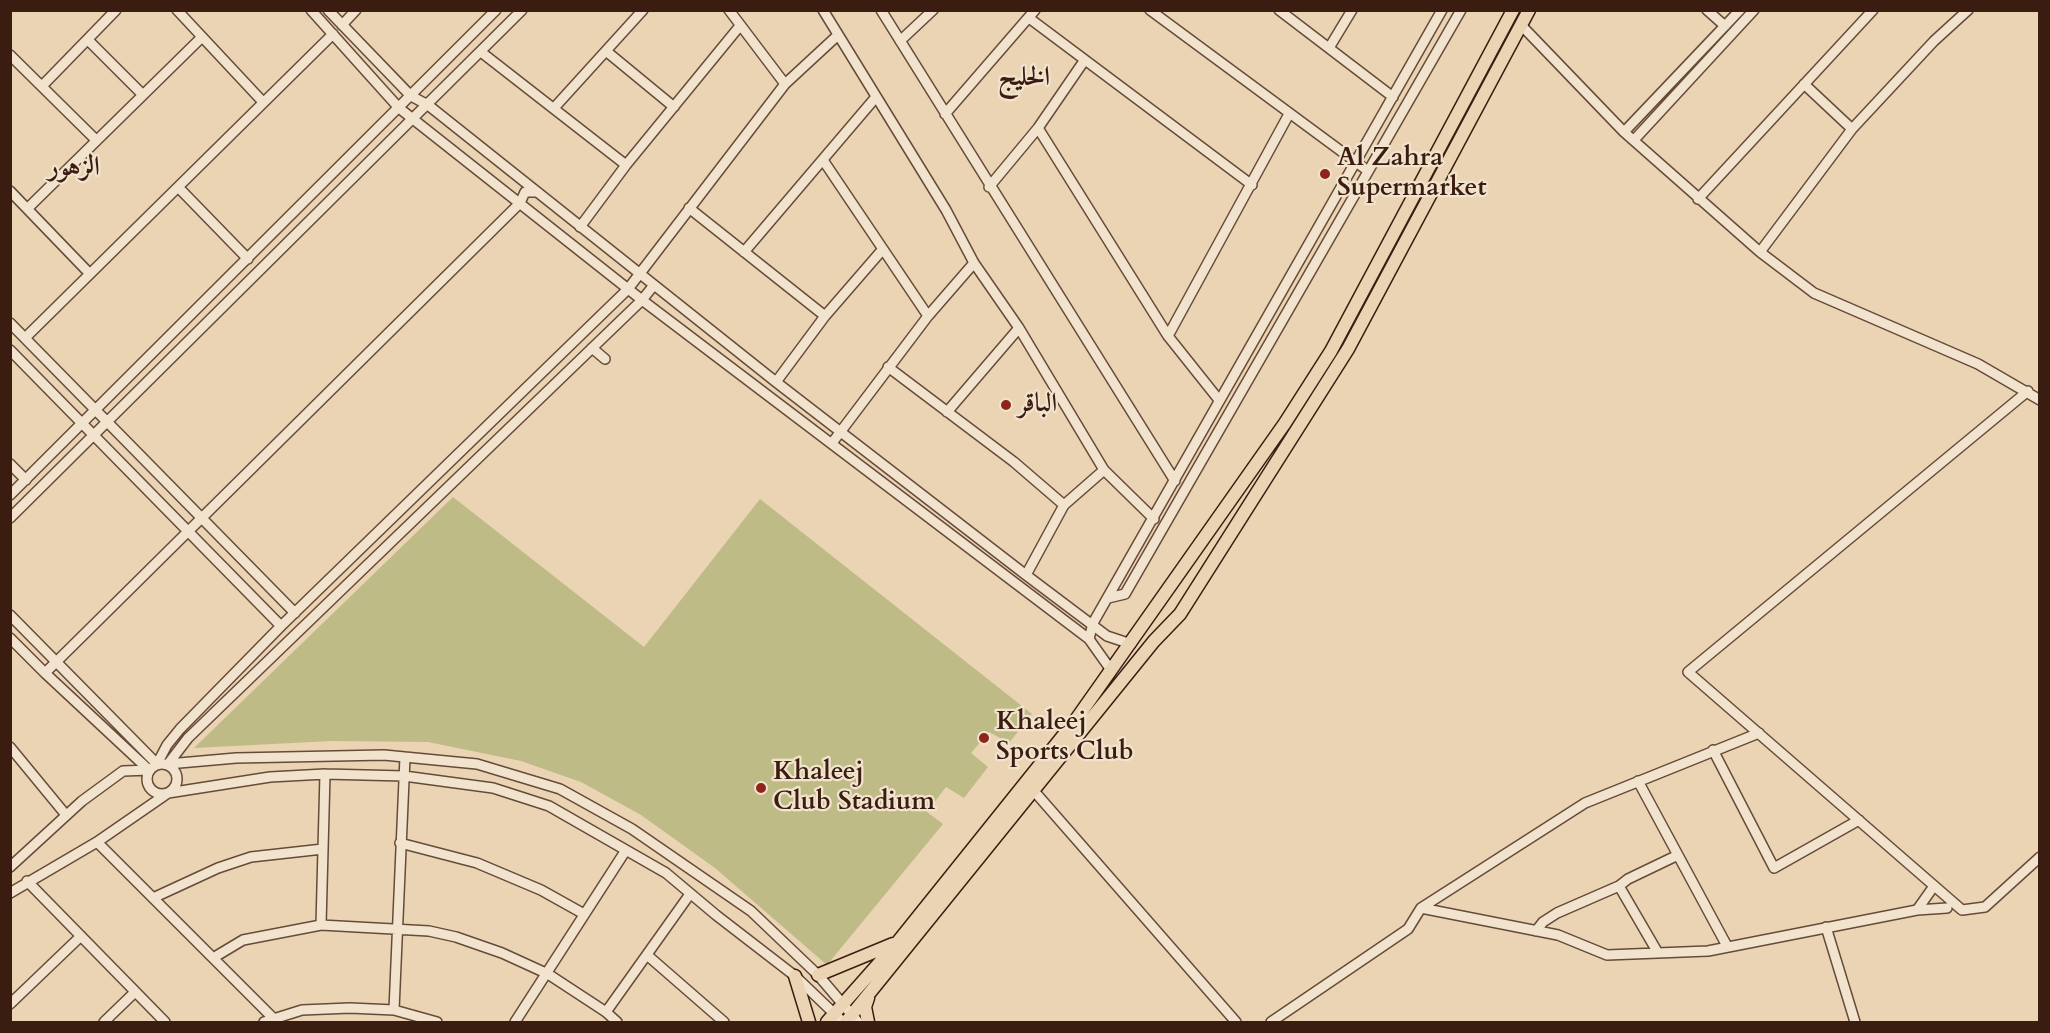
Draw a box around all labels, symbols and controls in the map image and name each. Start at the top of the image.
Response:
district label: الخليج [998,63,1050,95]
place label: Al Zahra Supermarket [1337,143,1487,204]
district label: الزهور [48,153,100,185]
marker: Al Zahra Supermarket [1318,167,1332,181]
place label: الباقر [1018,389,1057,421]
marker: الباقر [999,398,1013,412]
place label: Khaleej Sports Club [996,707,1134,768]
marker: Khaleej Sports Club [977,731,991,745]
place label: Khaleej Club Stadium [773,757,935,819]
marker: Khaleej Club Stadium [754,781,768,795]

